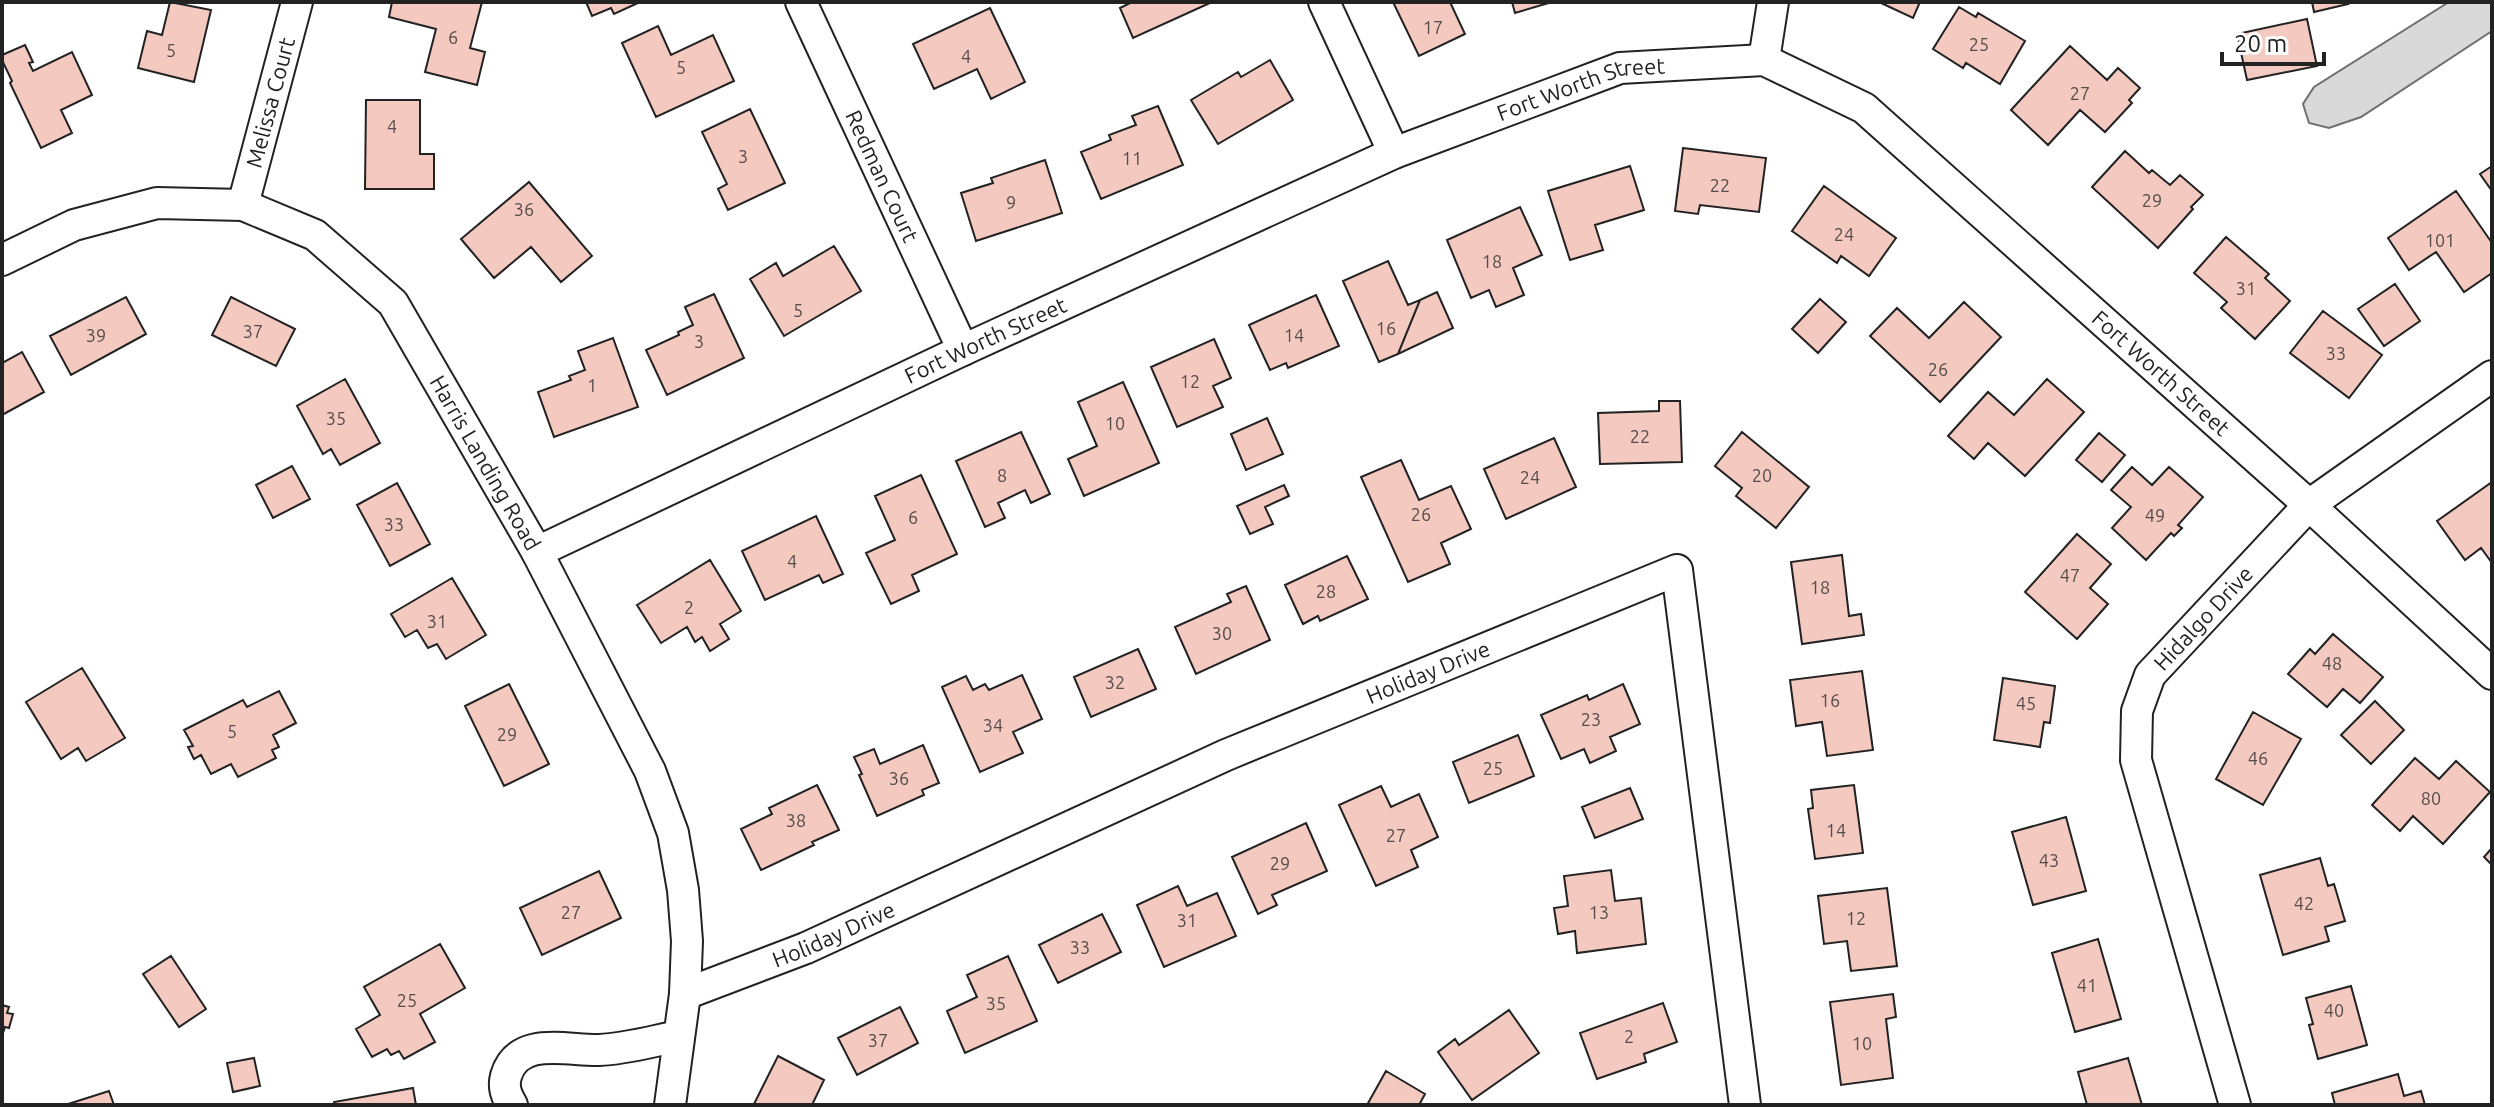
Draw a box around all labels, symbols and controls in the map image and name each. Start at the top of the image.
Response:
scale bar [2222,16,2324,66]
house number: 17 [1423,17,1443,37]
house number: 6 [448,27,458,47]
text: 20 m [2234,30,2287,57]
street label: Melissa Court [240,34,299,170]
house number: 25 [1969,34,1989,54]
house number: 5 [166,40,176,60]
house number: 4 [961,46,971,66]
street label: Fort Worth Street [1493,53,1666,125]
house number: 5 [676,57,686,77]
house number: 27 [2070,83,2090,103]
street label: Redman Court [841,106,924,246]
house number: 4 [387,116,397,136]
house number: 3 [738,146,748,166]
house number: 11 [1122,148,1142,168]
house number: 22 [1710,175,1730,195]
house number: 29 [2142,190,2162,210]
house number: 9 [1006,192,1016,212]
house number: 36 [514,199,534,219]
house number: 24 [1834,224,1854,244]
house number: 101 [2425,230,2455,250]
house number: 18 [1482,251,1502,271]
house number: 31 [2236,278,2256,298]
street label: Fort Worth Street [900,291,1070,388]
house number: 5 [793,300,803,320]
street label: Fort Worth Street [2088,305,2235,441]
house number: 16 [1376,318,1396,338]
house number: 37 [243,321,263,341]
house number: 39 [86,325,106,345]
house number: 14 [1284,325,1304,345]
house number: 3 [694,331,704,351]
house number: 33 [2326,343,2346,363]
house number: 26 [1928,359,1948,379]
street label: Harris Landing Road [426,371,546,554]
house number: 12 [1180,371,1200,391]
house number: 1 [587,375,597,395]
house number: 35 [326,408,346,428]
house number: 10 [1105,413,1125,433]
house number: 22 [1630,426,1650,446]
house number: 8 [997,465,1007,485]
house number: 20 [1752,465,1772,485]
house number: 24 [1520,467,1540,487]
house number: 26 [1411,504,1431,524]
house number: 49 [2145,505,2165,525]
house number: 6 [908,507,918,527]
house number: 33 [384,514,404,534]
house number: 4 [787,551,797,571]
street label: Hidalgo Drive [2148,561,2257,675]
house number: 47 [2060,565,2080,585]
house number: 18 [1810,577,1830,597]
house number: 28 [1316,581,1336,601]
house number: 2 [684,597,694,617]
house number: 31 [427,611,447,631]
house number: 30 [1212,623,1232,643]
street label: Holiday Drive [1362,635,1493,708]
house number: 48 [2322,653,2342,673]
house number: 32 [1105,672,1125,692]
house number: 16 [1820,690,1840,710]
house number: 45 [2016,693,2036,713]
house number: 23 [1581,709,1601,729]
house number: 34 [983,715,1003,735]
house number: 5 [227,721,237,741]
house number: 29 [497,724,517,744]
house number: 46 [2248,748,2268,768]
house number: 25 [1483,758,1503,778]
house number: 36 [889,768,909,788]
house number: 80 [2421,788,2441,808]
house number: 38 [786,810,806,830]
house number: 14 [1826,820,1846,840]
house number: 27 [1386,825,1406,845]
house number: 43 [2039,850,2059,870]
house number: 29 [1270,853,1290,873]
house number: 42 [2294,893,2314,913]
street label: Holiday Drive [769,896,898,972]
house number: 27 [561,902,581,922]
house number: 13 [1589,902,1609,922]
house number: 12 [1846,908,1866,928]
house number: 31 [1177,910,1197,930]
house number: 33 [1070,937,1090,957]
house number: 41 [2077,975,2097,995]
house number: 25 [397,990,417,1010]
house number: 35 [986,993,1006,1013]
house number: 40 [2324,1000,2344,1020]
house number: 2 [1624,1026,1634,1046]
house number: 37 [868,1030,888,1050]
house number: 10 [1852,1033,1872,1053]

